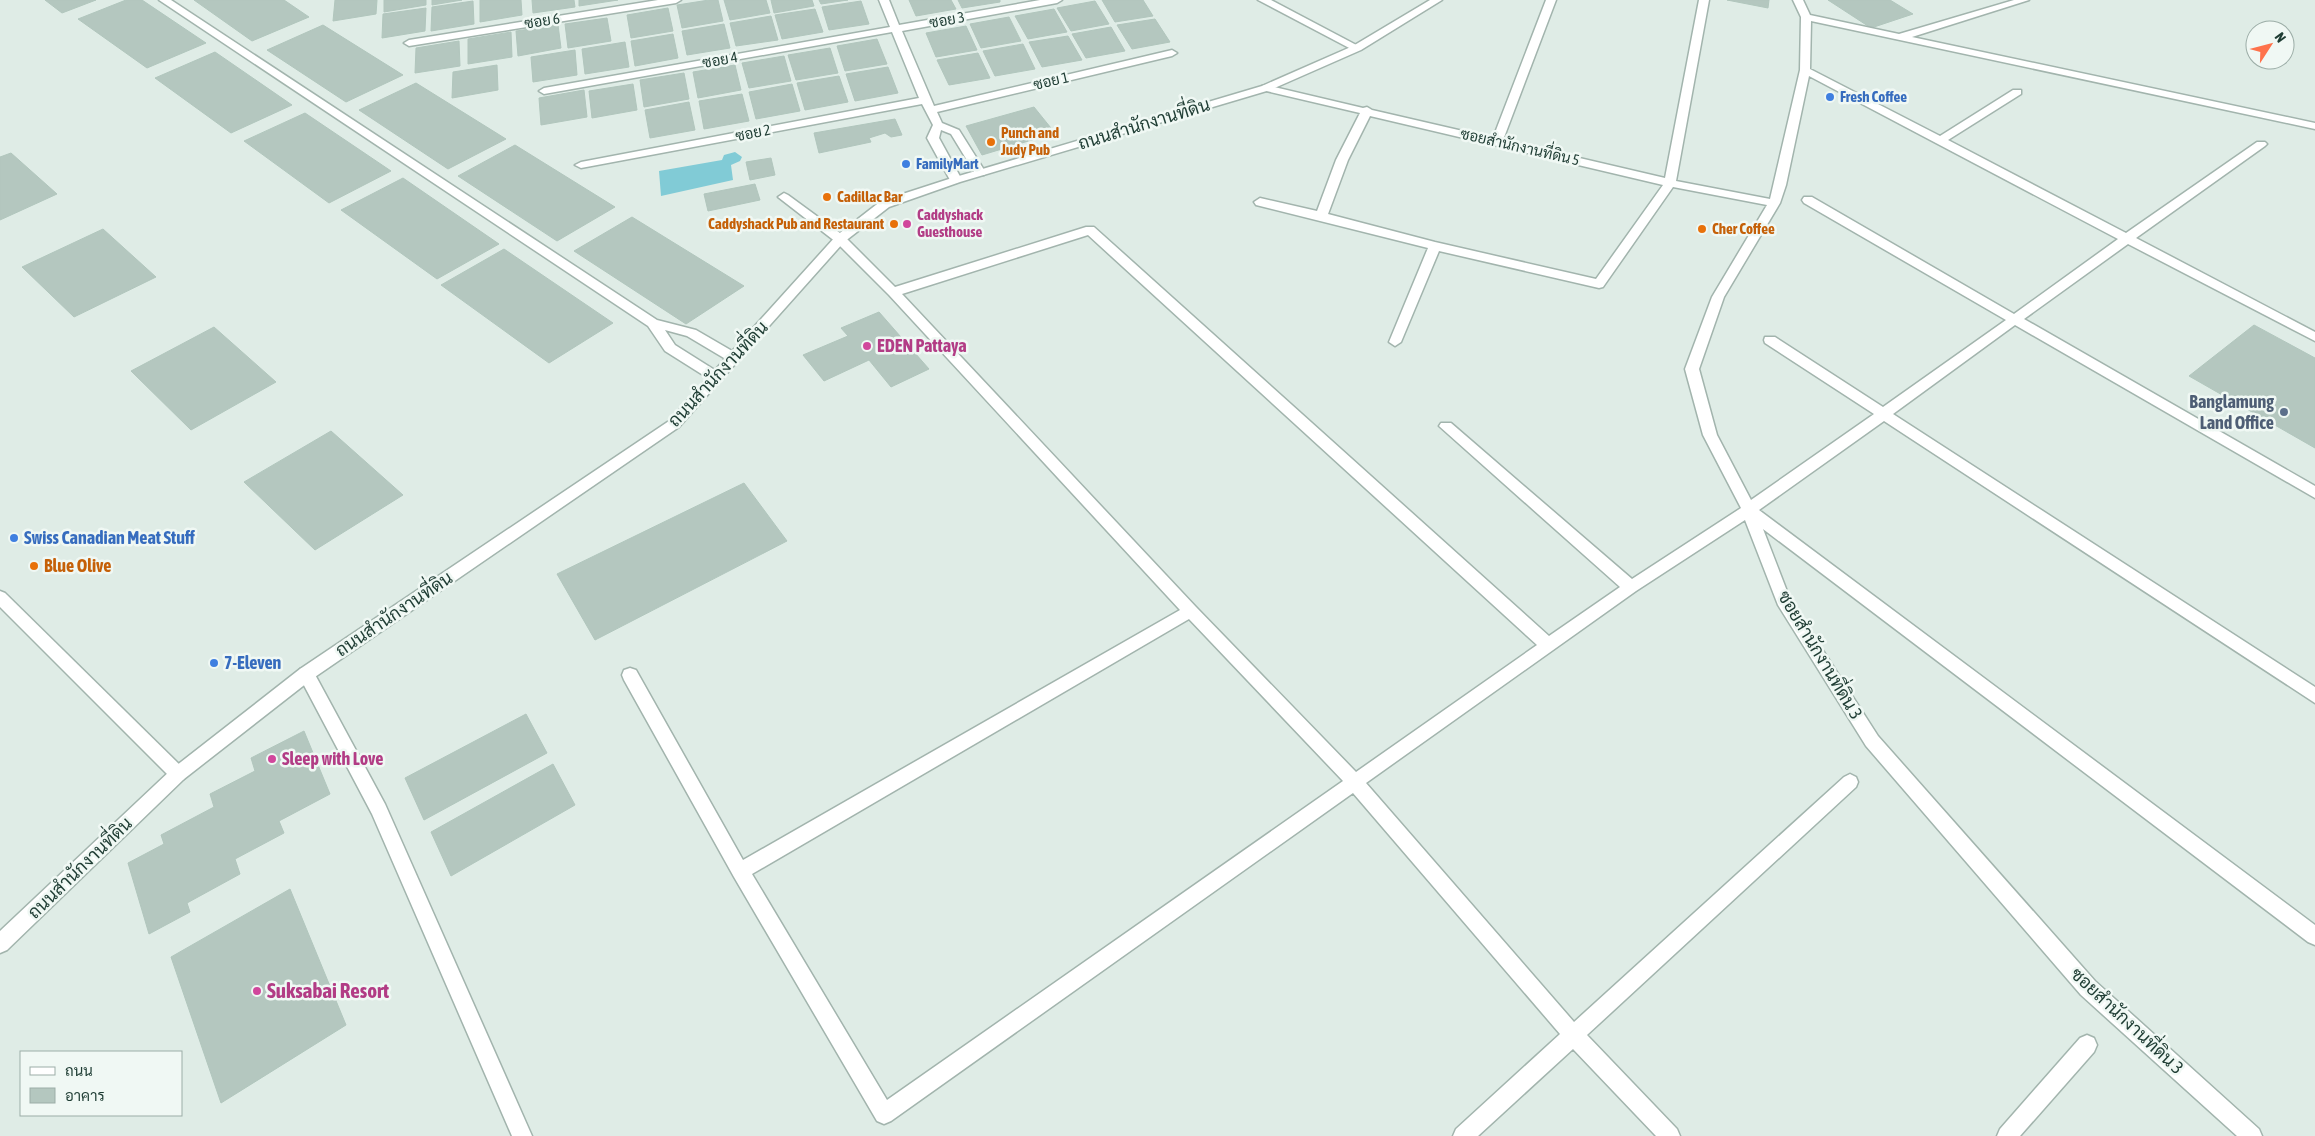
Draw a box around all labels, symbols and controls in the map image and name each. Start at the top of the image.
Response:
street label: ซอย 3 [928,8,966,31]
street label: ซอย 6 [523,9,561,32]
north arrow [2245,20,2295,70]
text: N [2272,29,2289,45]
street label: ซอย 4 [701,48,739,71]
street label: ซอย 1 [1032,68,1070,93]
place label: Fresh Coffee [1840,88,1907,105]
street label: ถนนสำนักงานที่ดิน [1074,89,1212,154]
marker: Fresh Coffee [1824,91,1836,103]
street label: ซอยสำนักงานที่ดิน 5 [1459,119,1583,168]
street label: ซอย 2 [734,121,772,144]
place label: Punch and Judy Pub [1000,124,1059,158]
marker: Punch and Judy Pub [985,136,997,148]
place label: FamilyMart [916,155,979,172]
marker: FamilyMart [900,158,912,170]
place label: Cadillac Bar [837,188,903,205]
marker: Cadillac Bar [821,191,833,203]
place label: Caddyshack Guesthouse [917,206,983,240]
place label: Caddyshack Pub and Restaurant [708,215,885,232]
marker: Caddyshack Pub and Restaurant [888,218,900,230]
marker: Caddyshack Guesthouse [901,218,913,230]
place label: Cher Coffee [1712,220,1775,237]
marker: Cher Coffee [1696,223,1708,235]
street label: ถนนสำนักงานที่ดิน [660,313,772,431]
place label: EDEN Pattaya [877,335,967,356]
marker: EDEN Pattaya [861,340,873,352]
place label: Banglamung Land Office [2189,391,2274,433]
marker: Banglamung Land Office [2278,406,2290,418]
place label: Swiss Canadian Meat Stuff [24,527,195,548]
marker: Swiss Canadian Meat Stuff [8,532,20,544]
place label: Blue Olive [44,555,111,576]
marker: Blue Olive [28,560,40,572]
street label: ถนนสำนักงานที่ดิน [328,563,456,661]
street label: ซอยสำนักงานที่ดิน 3 [1774,584,1871,723]
place label: 7-Eleven [224,652,282,673]
marker: 7-Eleven [208,657,220,669]
place label: Sleep with Love [282,748,383,769]
marker: Sleep with Love [266,753,278,765]
street label: ถนนสำนักงานที่ดิน [20,809,136,923]
street label: ซอยสำนักงานที่ดิน 3 [2067,959,2191,1078]
place label: Suksabai Resort [267,978,389,1002]
marker: Suksabai Resort [251,985,263,997]
legend [20,1051,182,1116]
text: ถนน [65,1062,93,1079]
text: อาคาร [65,1087,105,1104]

